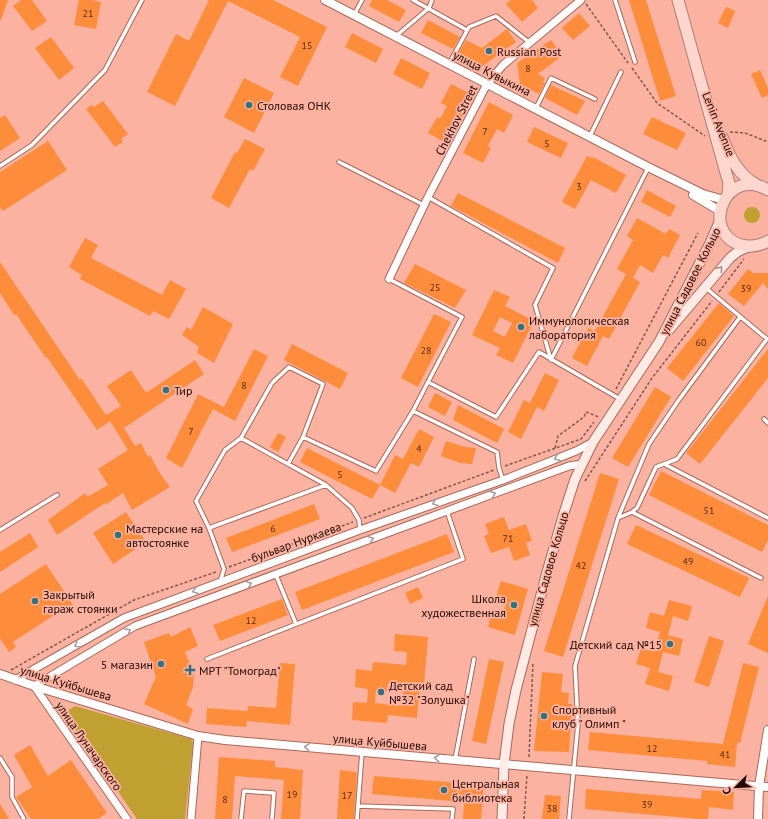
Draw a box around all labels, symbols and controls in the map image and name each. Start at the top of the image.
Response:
house number: 21 [83,7,93,20]
house number: 15 [302,39,312,52]
place label: Russian Post [497,44,561,59]
marker: Russian Post [484,46,494,56]
street label: улица Кувыкина [451,47,533,99]
house number: 8 [525,62,531,75]
street label: Chekhov Street [432,82,480,158]
street label: Lenin Avenue [699,90,739,158]
place label: Столовая ОНК [257,98,331,113]
marker: Столовая ОНК [244,100,254,110]
house number: 7 [482,125,488,138]
house number: 5 [544,137,550,150]
house number: 3 [576,180,582,193]
street label: улица Садовое Кольцо [656,225,724,337]
one-way arrow [716,267,723,274]
house number: 25 [430,281,440,294]
house number: 39 [741,282,751,295]
place label: Иммунологическая лаборатория [528,313,629,342]
marker: Иммунологическая лаборатория [516,322,526,332]
house number: 60 [696,336,707,349]
house number: 28 [421,344,431,357]
house number: 8 [241,379,247,392]
place label: Тир [174,383,192,398]
marker: Тир [161,385,171,395]
house number: 7 [188,425,194,438]
house number: 4 [416,442,422,455]
one-way arrow [554,453,562,461]
house number: 5 [337,468,343,481]
one-way arrow [489,491,496,499]
one-way arrow [432,499,439,507]
house number: 51 [704,504,714,517]
street label: улица Садовое Кольцо [524,510,572,628]
street label: бульвар Нуркаева [249,519,343,565]
place label: Мастерские на автостоянке [126,521,203,550]
house number: 6 [270,522,276,535]
marker: Мастерские на автостоянке [113,530,123,540]
house number: 71 [503,532,513,545]
one-way arrow [367,536,374,544]
house number: 49 [683,555,693,568]
house number: 42 [576,559,586,572]
one-way arrow [245,581,252,589]
place label: Закрытый гараж стоянки [43,587,118,616]
one-way arrow [191,587,198,595]
place label: Школа художественная [421,591,506,620]
marker: Закрытый гараж стоянки [30,596,40,606]
marker: Школа художественная [509,600,519,610]
house number: 12 [246,614,256,627]
one-way arrow [124,628,131,635]
place label: Детский сад №15 [570,637,662,652]
marker: Детский сад №15 [665,639,675,649]
one-way arrow [74,640,81,647]
place label: 5 магазин [101,657,153,672]
marker: 5 магазин [156,659,166,669]
street label: улица Куйбышева [19,662,113,704]
place label: МРТ "Томоград" [199,663,281,678]
marker: МРТ "Томоград" [184,664,196,676]
place label: Детский сад №32 "Золушка" [389,678,470,707]
marker: Детский сад №32 "Золушка" [376,687,386,697]
street label: улица Луначарского [53,698,125,794]
place label: Спортивный клуб " Олимп " [552,702,626,731]
marker: Спортивный клуб " Олимп " [539,711,549,721]
street label: улица Куйбышева [332,730,428,754]
house number: 12 [647,742,657,755]
one-way arrow [304,743,310,752]
house number: 41 [720,748,730,761]
one-way arrow [434,754,440,763]
north arrow [716,767,756,807]
place label: Центральная библиотека [452,776,520,805]
marker: Центральная библиотека [439,785,449,795]
text: С [719,785,735,797]
house number: 19 [287,788,297,801]
house number: 17 [342,789,352,802]
house number: 8 [222,793,228,806]
house number: 39 [642,798,652,811]
house number: 38 [547,802,557,815]

